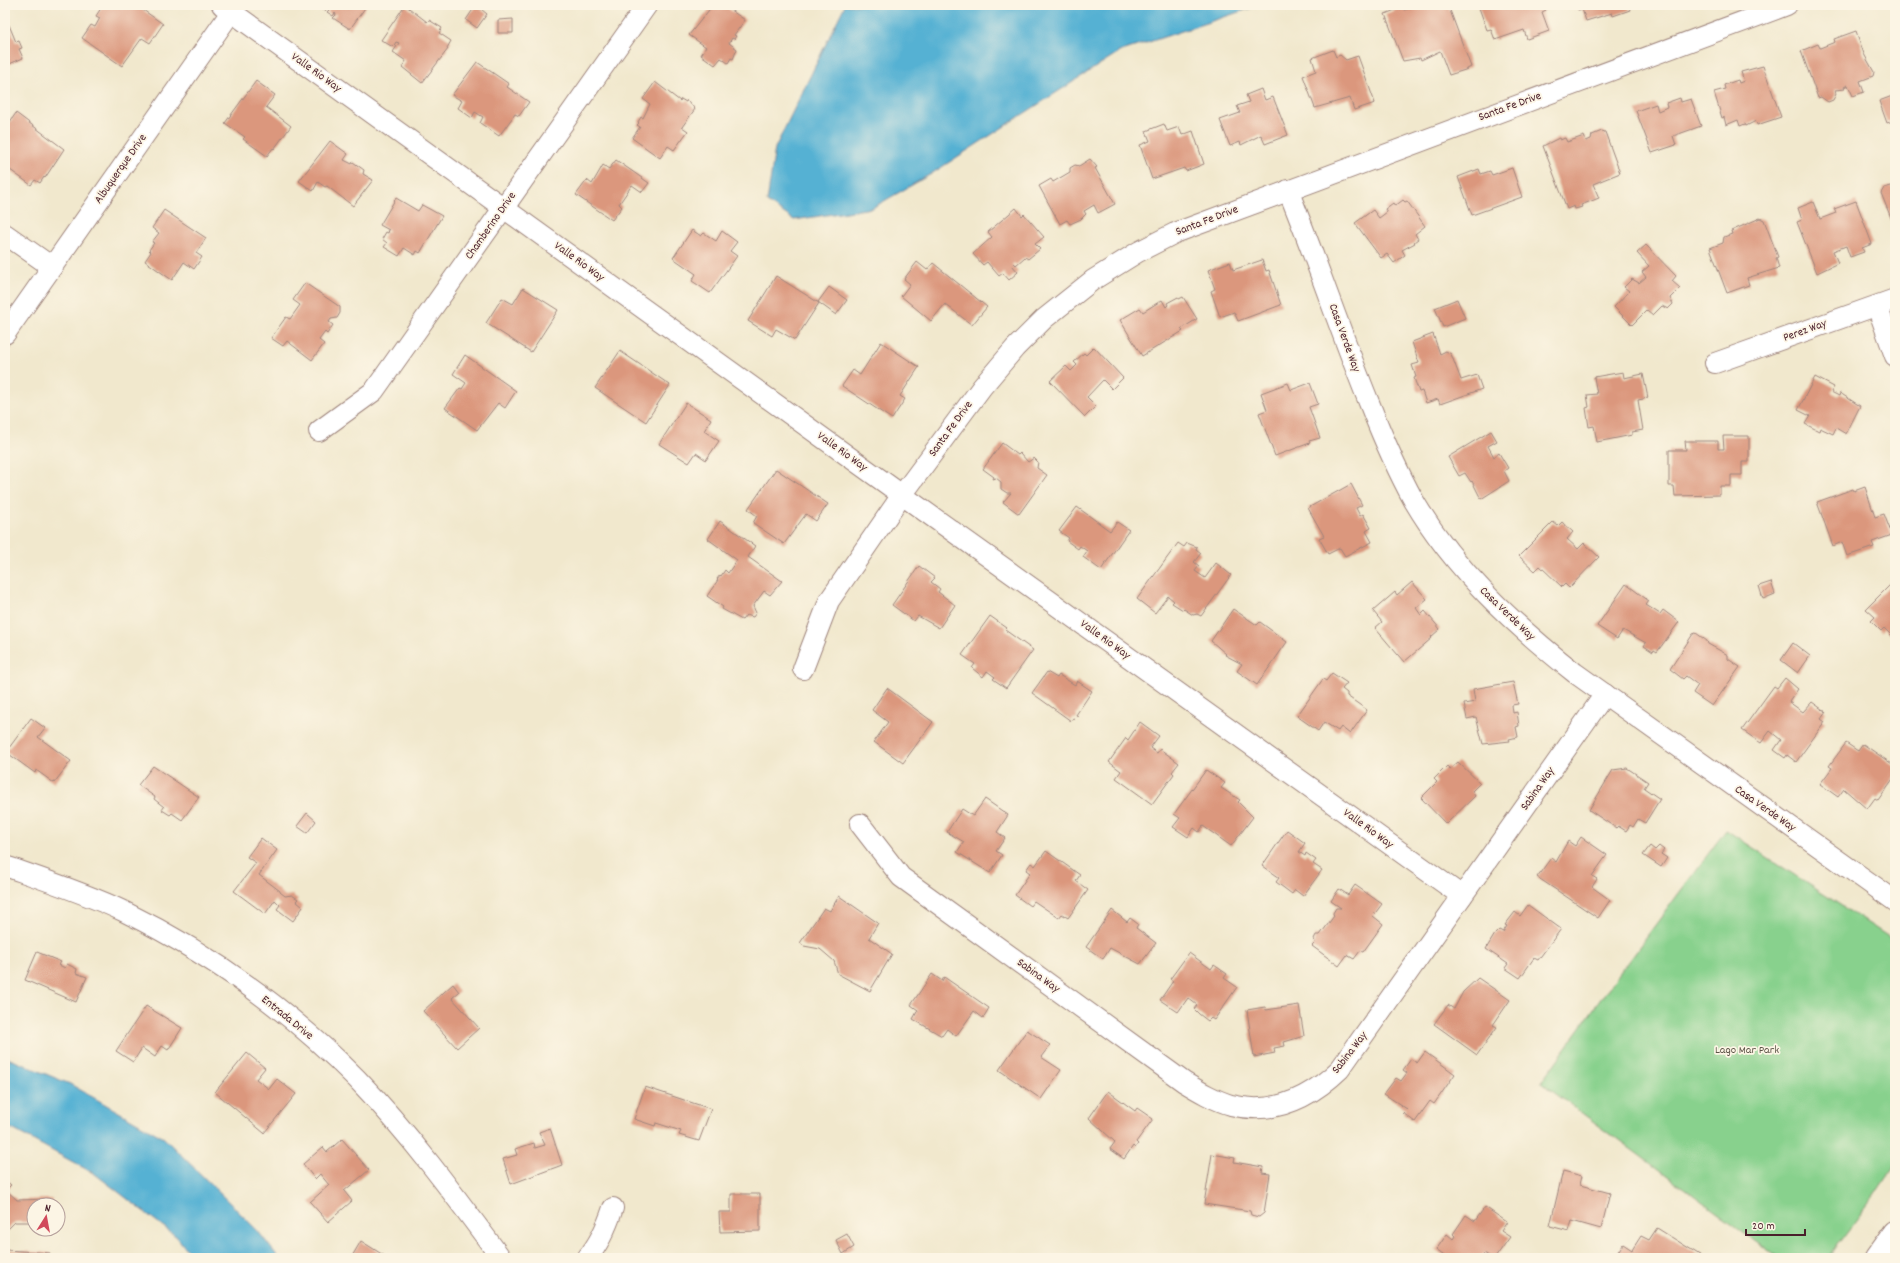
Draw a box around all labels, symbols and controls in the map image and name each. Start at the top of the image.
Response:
street label: Valle Rio Way [287,49,346,98]
street label: Santa Fe Drive [1476,88,1544,126]
street label: Albuquerque Drive [91,131,151,207]
street label: Chamberino Drive [461,189,521,263]
street label: Santa Fe Drive [1173,201,1241,241]
street label: Valle Rio Way [550,238,609,287]
street label: Casa Verde Way [1324,301,1365,376]
street label: Perez Way [1781,315,1830,347]
street label: Santa Fe Drive [925,397,977,461]
street label: Valle Rio Way [813,428,872,477]
street label: Casa Verde Way [1475,583,1539,646]
street label: Valle Rio Way [1076,616,1135,665]
street label: Sabina Way [1517,763,1560,814]
street label: Casa Verde Way [1731,782,1800,837]
street label: Valle Rio Way [1339,805,1398,854]
street label: Sabina Way [1013,955,1064,998]
street label: Entrada Drive [257,992,317,1044]
street label: Sabina Way [1328,1027,1373,1078]
park label: Lago Mar Park [1715,1042,1779,1059]
north arrow [26,1197,66,1237]
text: N [43,1201,52,1218]
scale bar [1746,1211,1805,1237]
text: 20 m [1752,1218,1775,1235]

